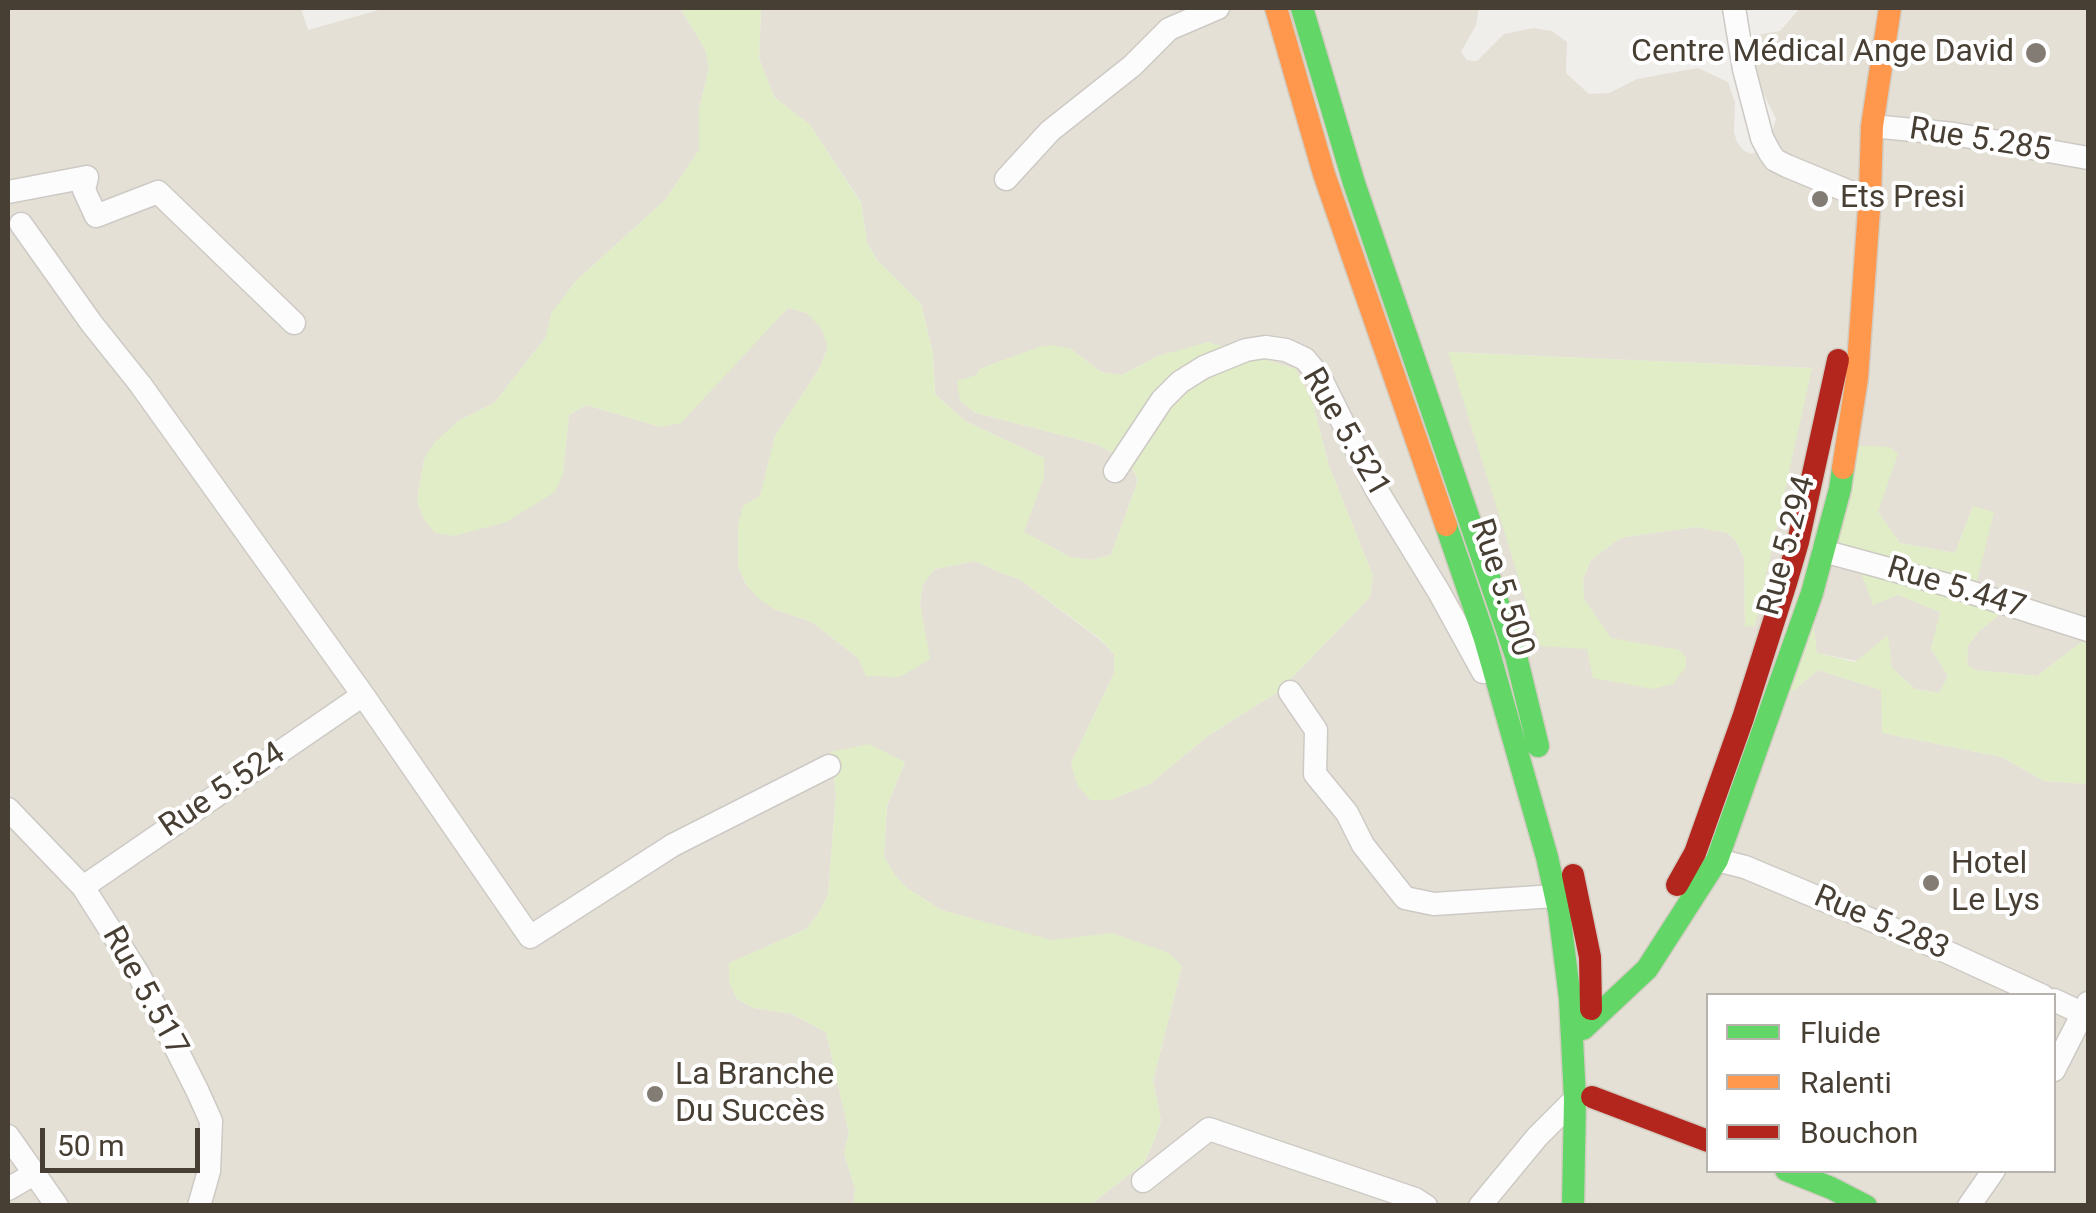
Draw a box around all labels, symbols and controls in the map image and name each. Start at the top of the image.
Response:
place label: Centre Médical Ange David [1631,34,2014,72]
marker: Centre Médical Ange David [2023,40,2049,66]
street label: Rue 5.285 [1907,111,2053,171]
place label: Ets Presi [1840,180,1965,218]
marker: Ets Presi [1809,188,1831,210]
street label: Rue 5.521 [1293,362,1397,504]
street label: Rue 5.294 [1751,472,1825,620]
street label: Rue 5.500 [1461,514,1541,662]
street label: Rue 5.447 [1882,550,2030,628]
street label: Rue 5.524 [153,735,293,847]
place label: Hotel Le Lys [1951,846,2040,921]
marker: Hotel Le Lys [1920,872,1942,894]
street label: Rue 5.283 [1808,878,1954,970]
street label: Rue 5.517 [93,920,195,1064]
legend [1706,993,2056,1173]
text: Fluide [1800,1015,1881,1050]
place label: La Branche Du Succès [675,1057,834,1132]
text: Ralenti [1800,1065,1892,1100]
marker: La Branche Du Succès [644,1083,666,1105]
scale bar [45,1108,205,1170]
text: Bouchon [1800,1115,1918,1150]
text: 50 m [57,1128,124,1163]

